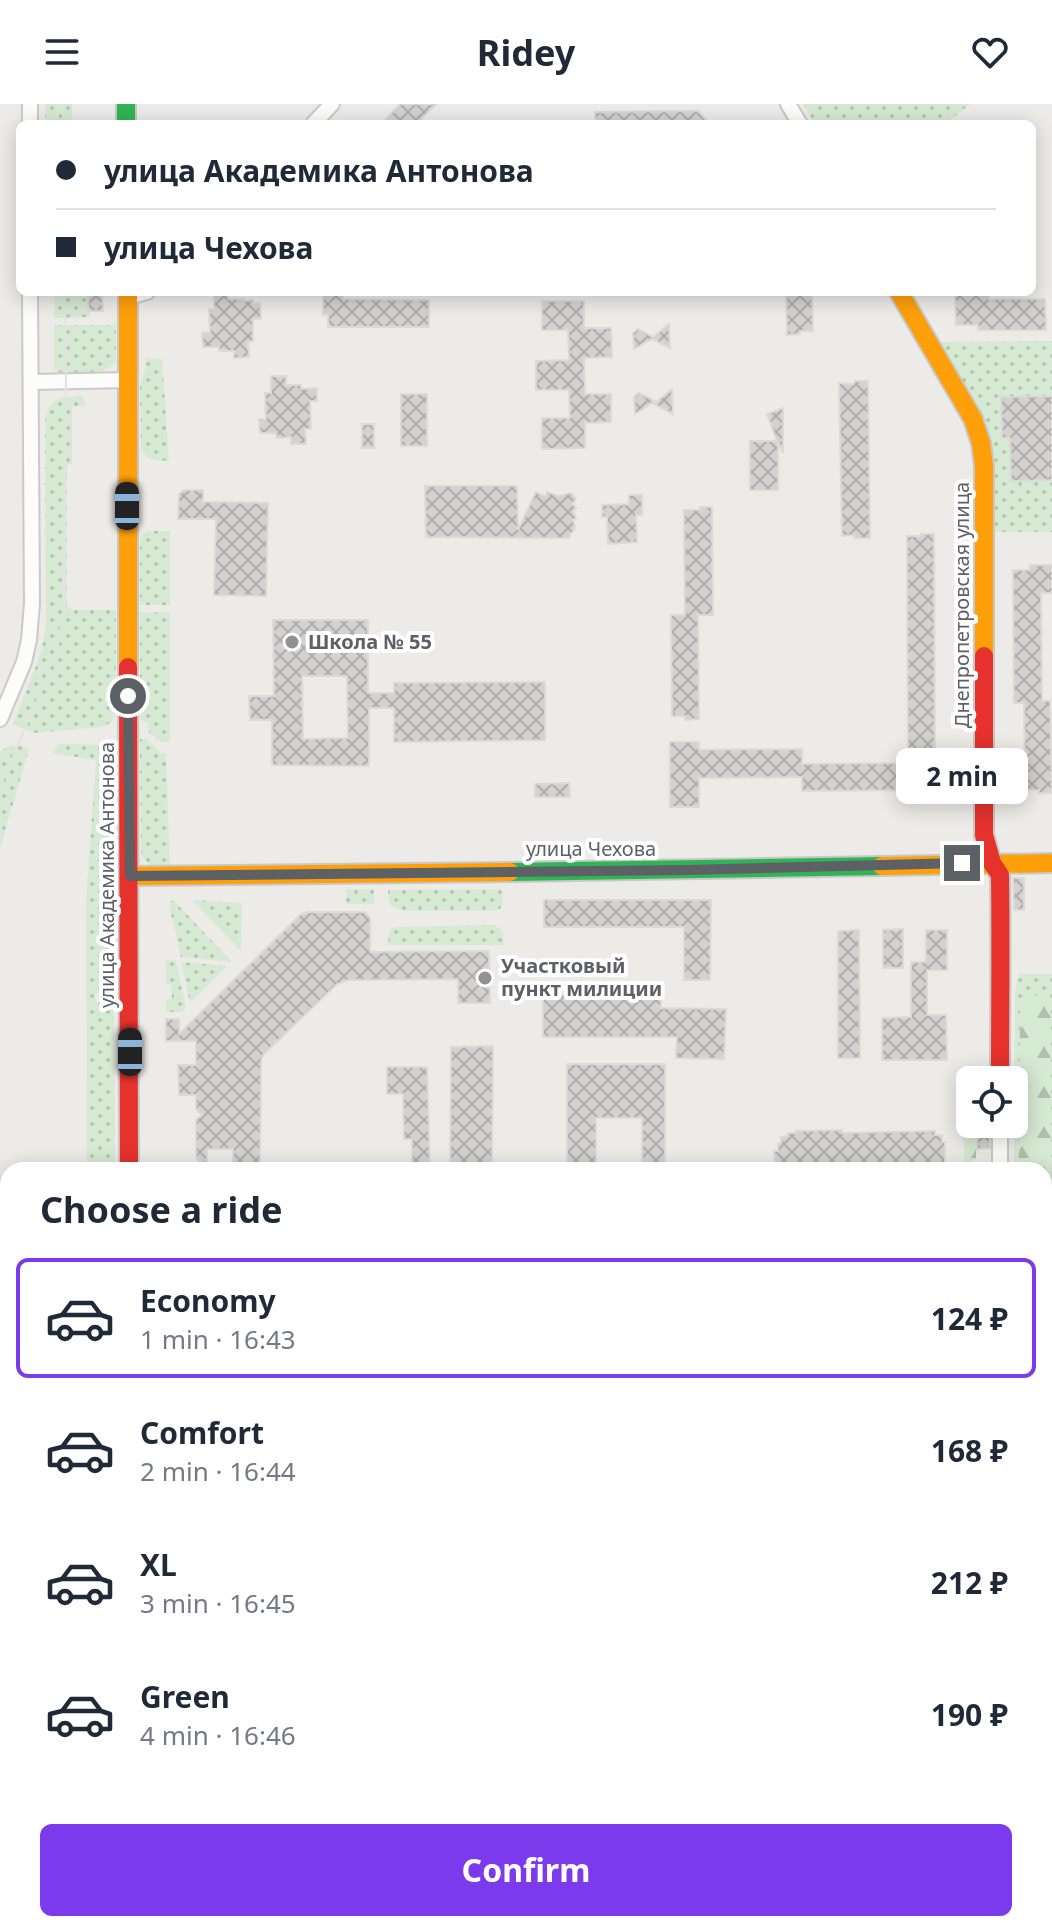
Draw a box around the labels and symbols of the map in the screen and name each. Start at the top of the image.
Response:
car [115,482,139,530]
street label: Днепропетровская улица [948,482,975,728]
place label: Школа № 55 [308,628,432,655]
marker: Школа № 55 [283,633,301,651]
route start [110,678,146,714]
street label: улица Академика Антонова [93,742,120,1008]
callout: 2 min [896,747,1028,803]
street label: улица Чехова [526,835,656,862]
route end [944,845,980,881]
place label: Участковый пункт милиции [501,952,662,1002]
marker: Участковый пункт милиции [476,969,494,987]
car [118,1028,142,1076]

